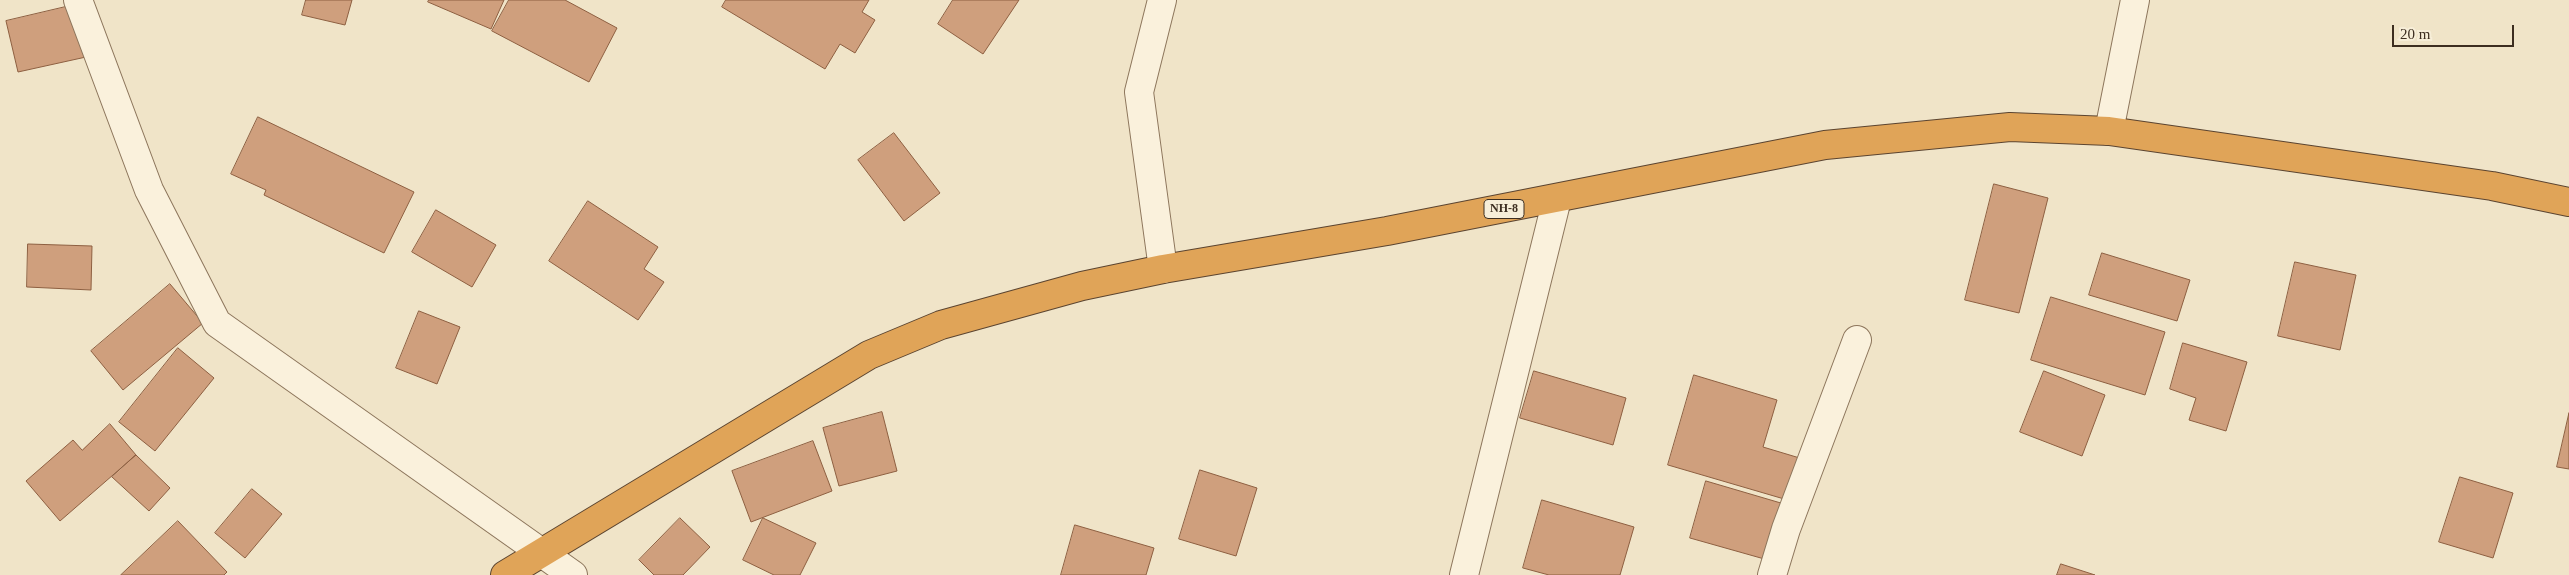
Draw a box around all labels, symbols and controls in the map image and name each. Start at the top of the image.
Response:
scale bar [2394,15,2516,47]
text: 20 m [2400,26,2430,42]
road number: NH-8 [1484,200,1524,218]

